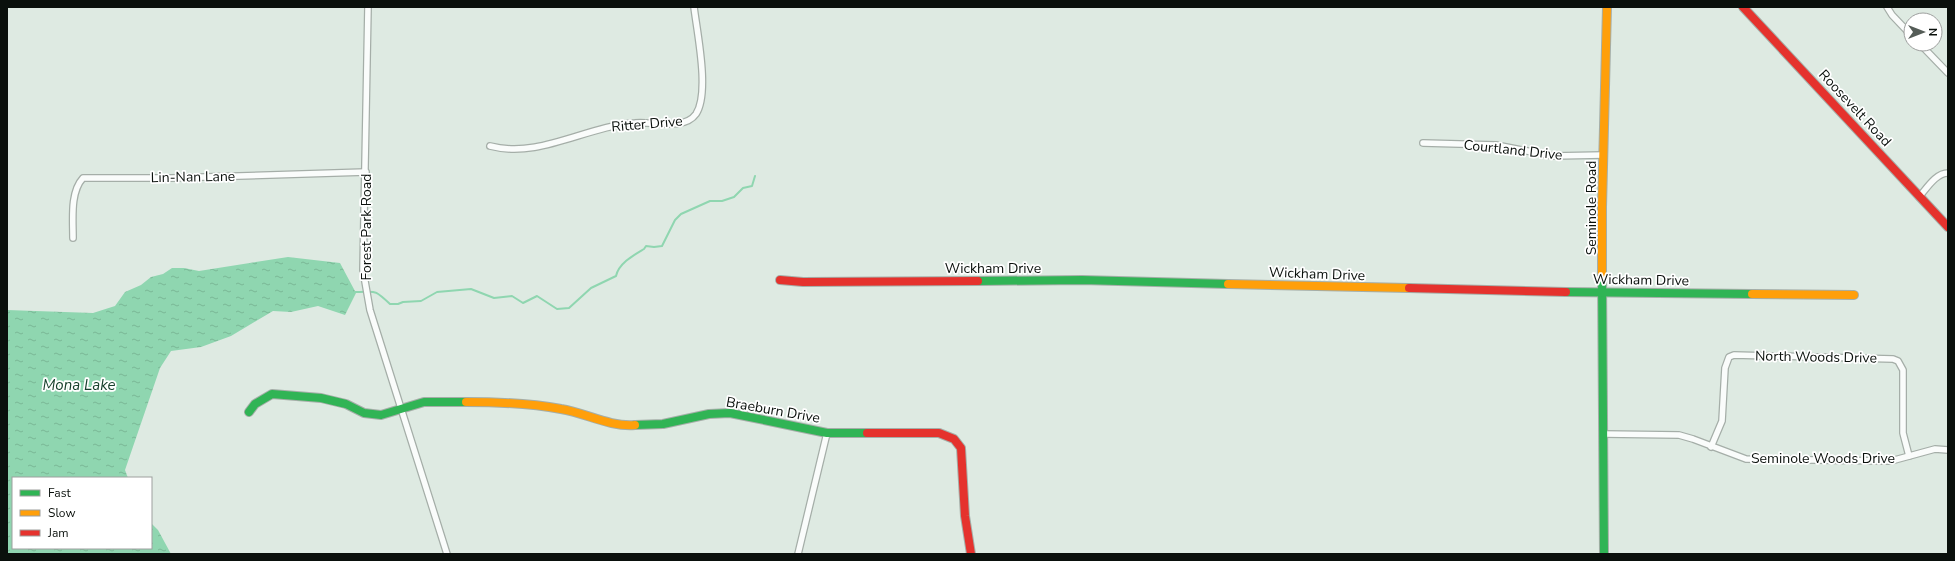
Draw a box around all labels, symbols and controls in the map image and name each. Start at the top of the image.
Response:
north arrow [1903,12,1943,52]
text: N [1925,28,1940,36]
street label: Roosevelt Road [1814,65,1896,151]
street label: Ritter Drive [611,111,683,137]
street label: Courtland Drive [1463,135,1563,165]
street label: Seminole Road [1582,161,1601,255]
street label: Lin-Nan Lane [151,167,235,187]
street label: Forest Park Road [357,174,376,280]
street label: Wickham Drive [945,259,1041,278]
street label: Wickham Drive [1269,263,1365,285]
street label: Wickham Drive [1593,270,1689,290]
street label: North Woods Drive [1755,346,1877,368]
water label: Mona Lake [43,375,115,395]
street label: Braeburn Drive [725,392,821,428]
street label: Seminole Woods Drive [1751,449,1895,468]
legend [12,477,152,549]
text: Fast [48,485,71,501]
text: Slow [48,505,76,521]
text: Jam [47,525,69,541]

